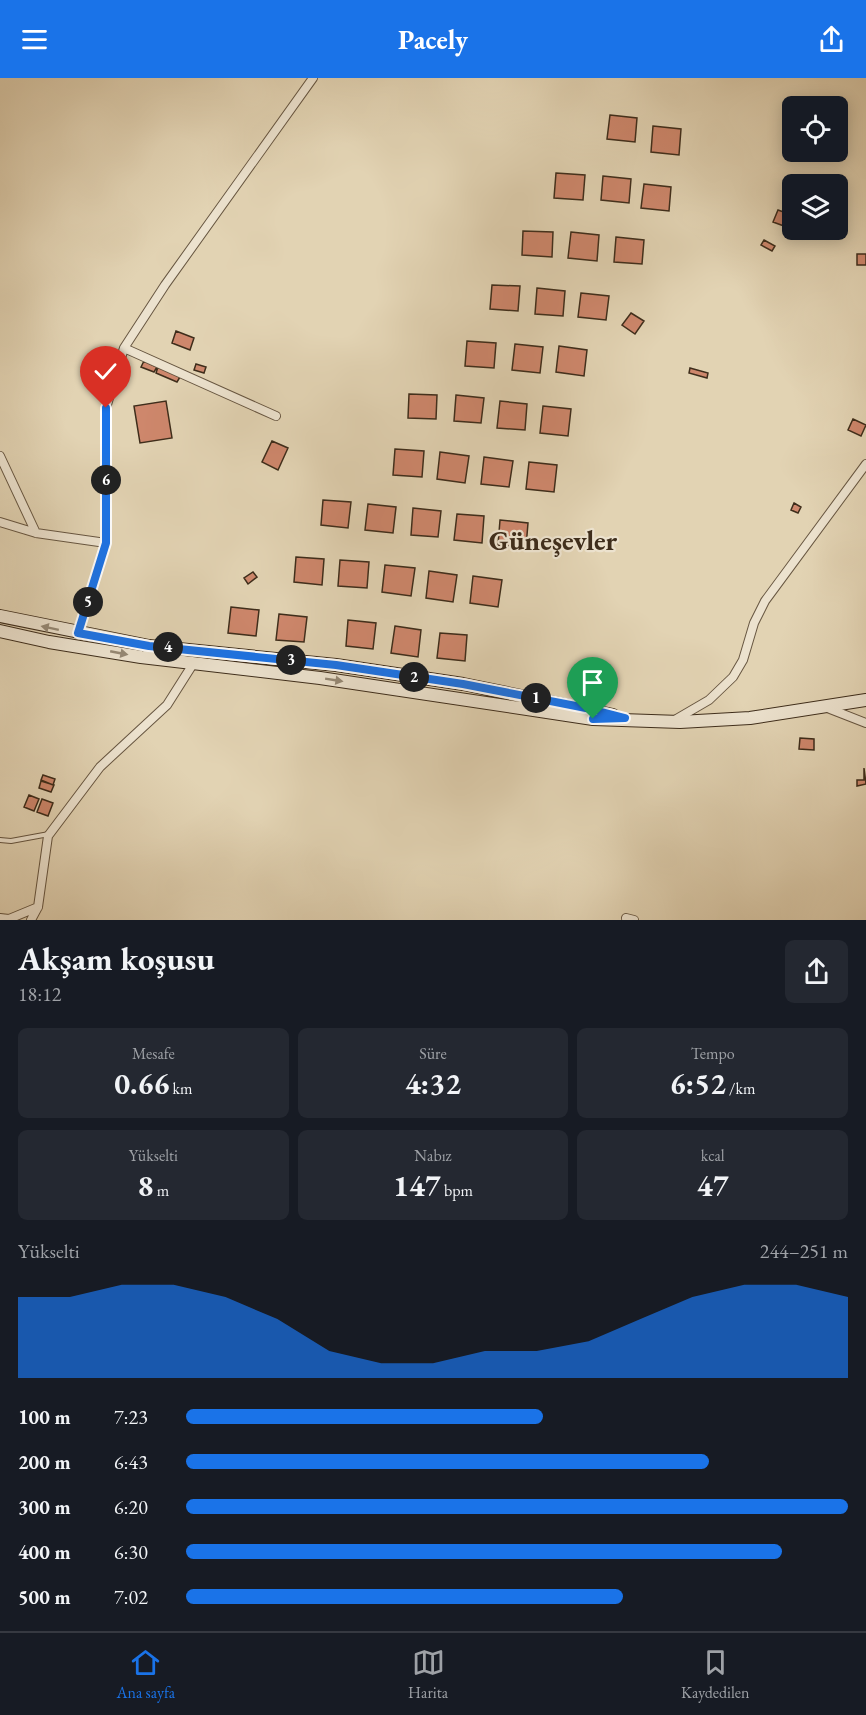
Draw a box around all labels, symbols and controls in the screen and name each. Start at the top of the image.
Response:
text: Pacely [398,22,468,57]
icon: menu [18,23,51,56]
icon: share [815,23,848,56]
map controls [782,96,848,240]
button: locate [782,96,848,162]
button: layers [782,174,848,240]
pin [80,346,131,408]
icon: check [89,355,122,388]
pin: 6 [91,465,121,495]
text: 6 [102,469,110,490]
district label: Güneşevler [489,522,618,558]
pin: 5 [73,587,103,617]
text: 5 [84,591,92,612]
one-way arrow [40,622,59,632]
pin: 4 [153,632,183,662]
text: 4 [164,636,172,657]
pin: 3 [276,645,306,675]
one-way arrow [110,649,129,658]
text: 3 [287,649,295,670]
pin [567,657,618,719]
pin: 2 [399,662,429,692]
text: 2 [410,666,418,687]
icon: arrive [576,666,609,699]
one-way arrow [324,675,343,684]
pin: 1 [521,683,551,713]
text: 1 [532,687,540,708]
text: Akşam koşusu [18,937,215,980]
button: share [785,940,848,1003]
text: 18:12 [18,981,61,1007]
text: Mesafe [132,1043,175,1064]
text: Süre [419,1043,447,1064]
text: Tempo [691,1043,735,1064]
text: 0.66 [114,1064,169,1103]
text: 4:32 [405,1064,461,1103]
text: 6:52 [670,1064,726,1103]
text: km [169,1078,192,1099]
text: /km [726,1078,755,1099]
text: Yükselti [129,1145,178,1166]
text: Nabız [414,1145,452,1166]
text: kcal [701,1145,725,1166]
text: 8 [138,1166,153,1205]
text: 147 [393,1166,441,1205]
text: 47 [697,1166,729,1205]
text: m [153,1180,169,1201]
text: bpm [441,1180,473,1201]
text: Yükselti [18,1238,80,1264]
text: 244–251 m [760,1238,848,1264]
text: 100 m [18,1404,71,1430]
text: 7:23 [114,1404,148,1430]
text: 200 m [18,1449,71,1475]
text: 6:43 [114,1449,148,1475]
text: 300 m [18,1494,71,1520]
text: 6:20 [114,1494,148,1520]
text: 400 m [18,1539,71,1565]
text: 6:30 [114,1539,148,1565]
text: 500 m [18,1584,71,1610]
text: 7:02 [114,1584,148,1610]
tab: Ana sayfa [116,1646,175,1703]
tab: Harita [408,1646,448,1703]
tab: Kaydedilen [681,1646,749,1703]

